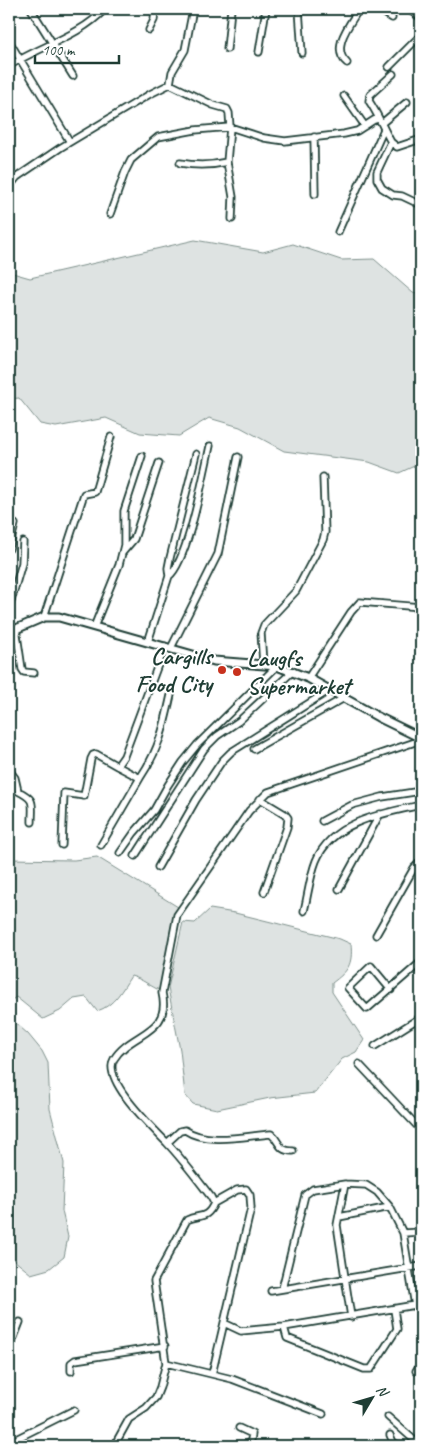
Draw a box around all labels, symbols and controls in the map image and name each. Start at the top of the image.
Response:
scale bar [35,32,119,64]
text: 100 m [42,41,76,60]
place label: Cargills Food City [136,641,215,699]
place label: Laugfs Supermarket [247,643,354,701]
marker: Cargills Food City [216,664,228,676]
marker: Laugfs Supermarket [231,666,243,678]
north arrow [348,1372,398,1422]
text: N [372,1382,393,1401]

